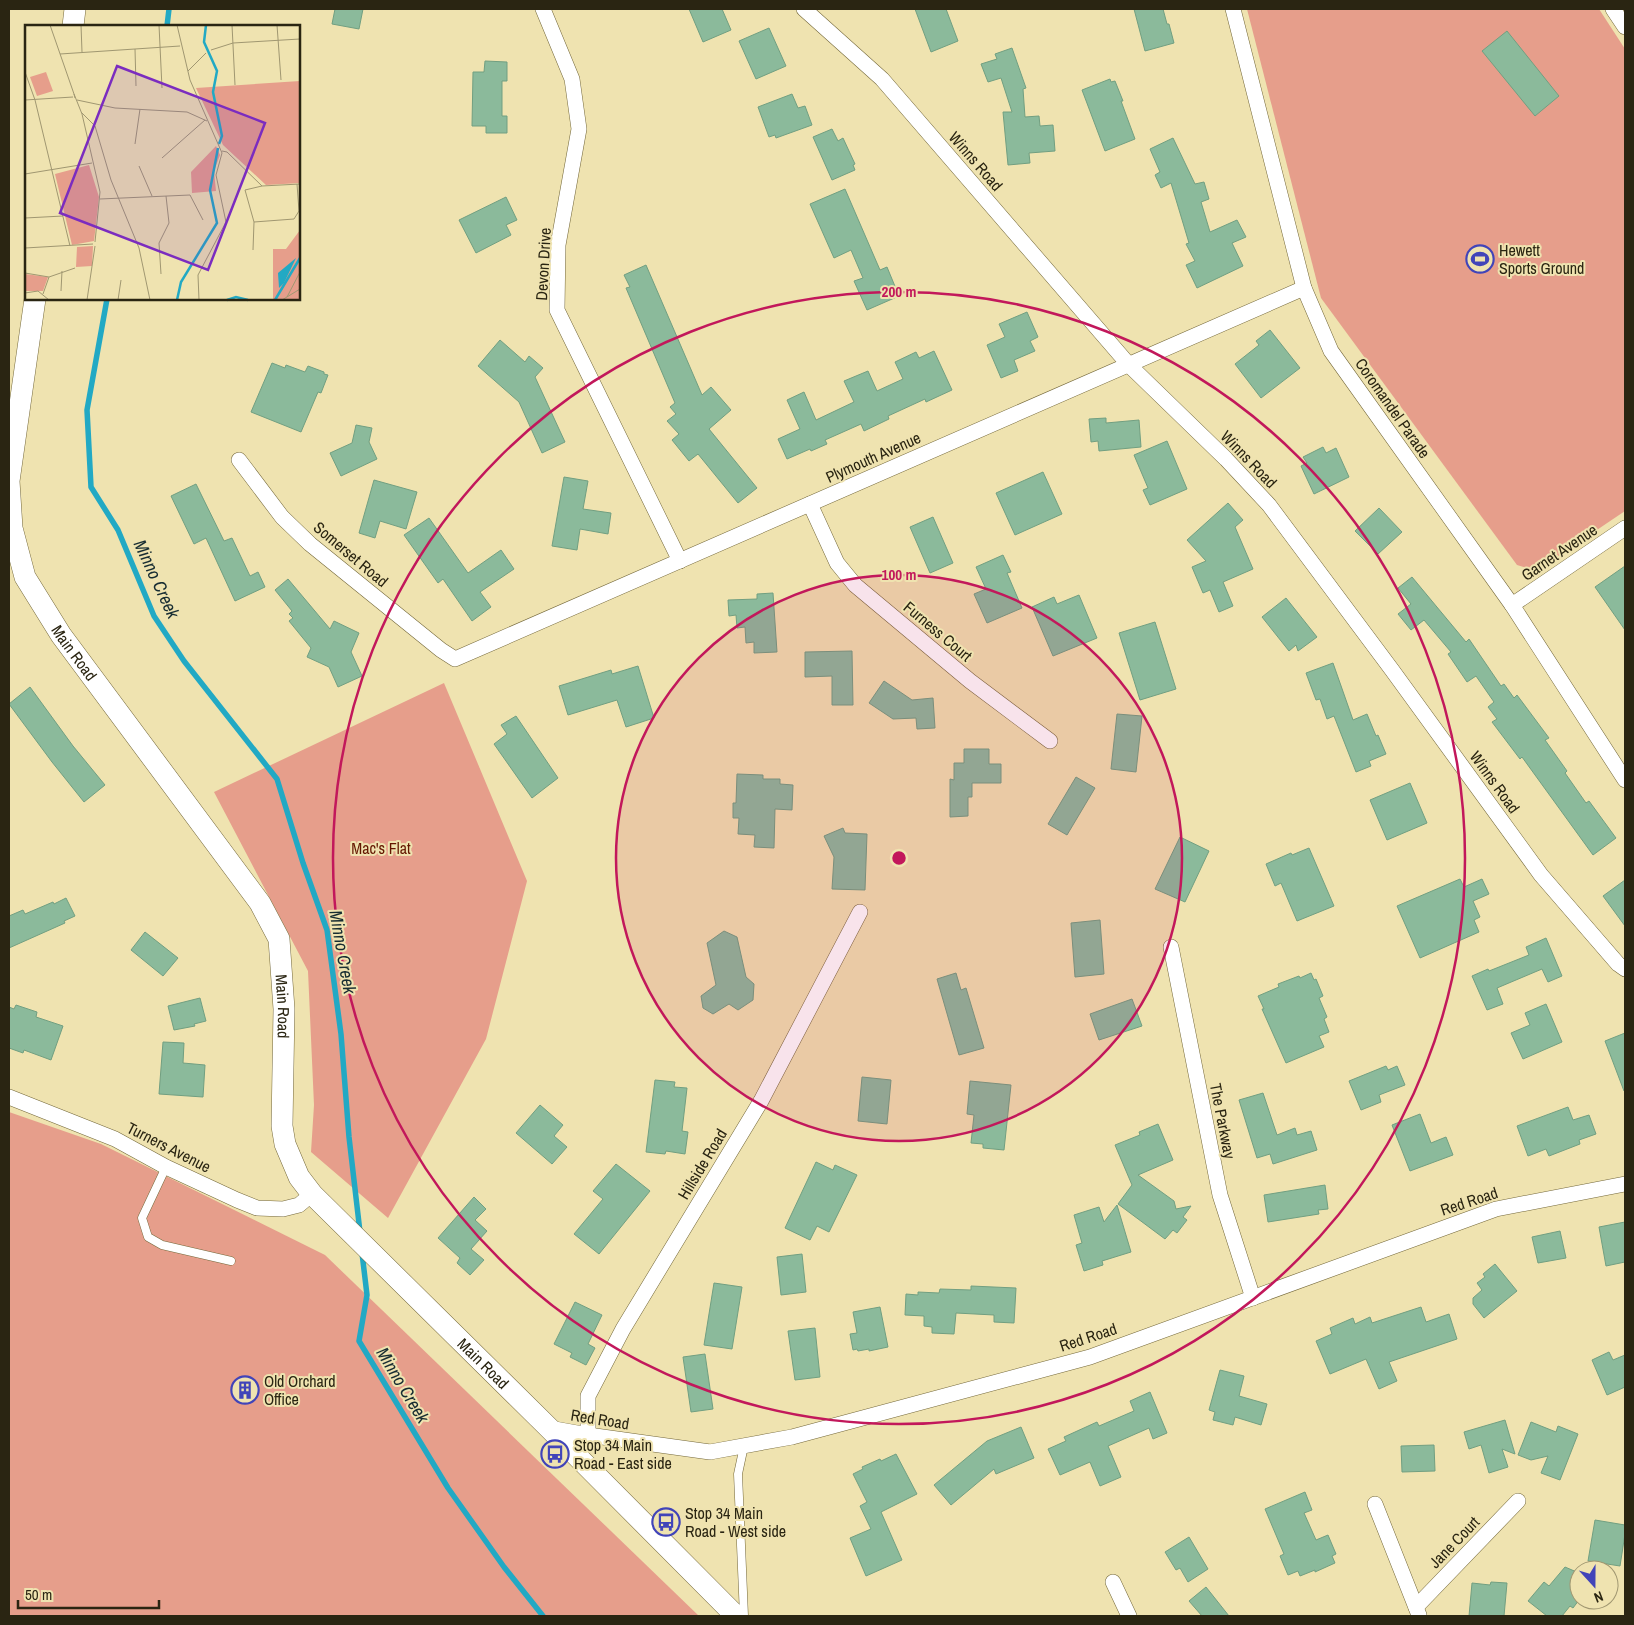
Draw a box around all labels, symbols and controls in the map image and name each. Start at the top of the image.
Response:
inset map [25,25,300,300]
street label: Winns Road [944,127,1008,195]
street label: Devon Drive [530,227,556,301]
place label: Hewett Sports Ground [1499,239,1584,279]
sports icon: Hewett Sports Ground [1465,244,1495,274]
text: 200 m [882,281,916,302]
street label: Coromandel Parade [1350,354,1436,462]
street label: Winns Road [1216,425,1282,493]
street label: Plymouth Avenue [822,426,924,488]
street label: Somerset Road [309,516,393,592]
street label: Garnet Avenue [1517,518,1601,586]
water label: Minno Creek [128,535,186,623]
text: 100 m [882,564,916,585]
street label: Furness Court [899,596,977,666]
street label: Main Road [46,621,102,685]
street label: Winns Road [1465,746,1525,818]
park label: Mac's Flat [351,837,411,859]
centre of rings [890,849,908,867]
water label: Minno Creek [323,908,363,996]
street label: Main Road [271,974,295,1039]
street label: The Parkway [1205,1081,1241,1161]
street label: Turners Avenue [123,1116,215,1178]
street label: Hillside Road [672,1125,732,1203]
street label: Red Road [1438,1181,1500,1221]
street label: Red Road [1057,1317,1119,1357]
street label: Main Road [453,1333,514,1394]
water label: Minno Creek [371,1342,436,1428]
place label: Old Orchard Office [264,1370,335,1410]
building icon: Old Orchard Office [230,1375,260,1405]
street label: Red Road [569,1404,631,1434]
place label: Stop 34 Main Road - East side [574,1434,672,1474]
bus stop icon: Stop 34 Main Road - East side [540,1439,570,1469]
place label: Stop 34 Main Road - West side [685,1502,786,1542]
bus stop icon: Stop 34 Main Road - West side [651,1507,681,1537]
street label: Jane Court [1424,1511,1484,1573]
north arrow [1569,1560,1619,1610]
scale bar [18,1578,159,1610]
text: 50 m [25,1584,52,1605]
text: N [1592,1587,1606,1607]

